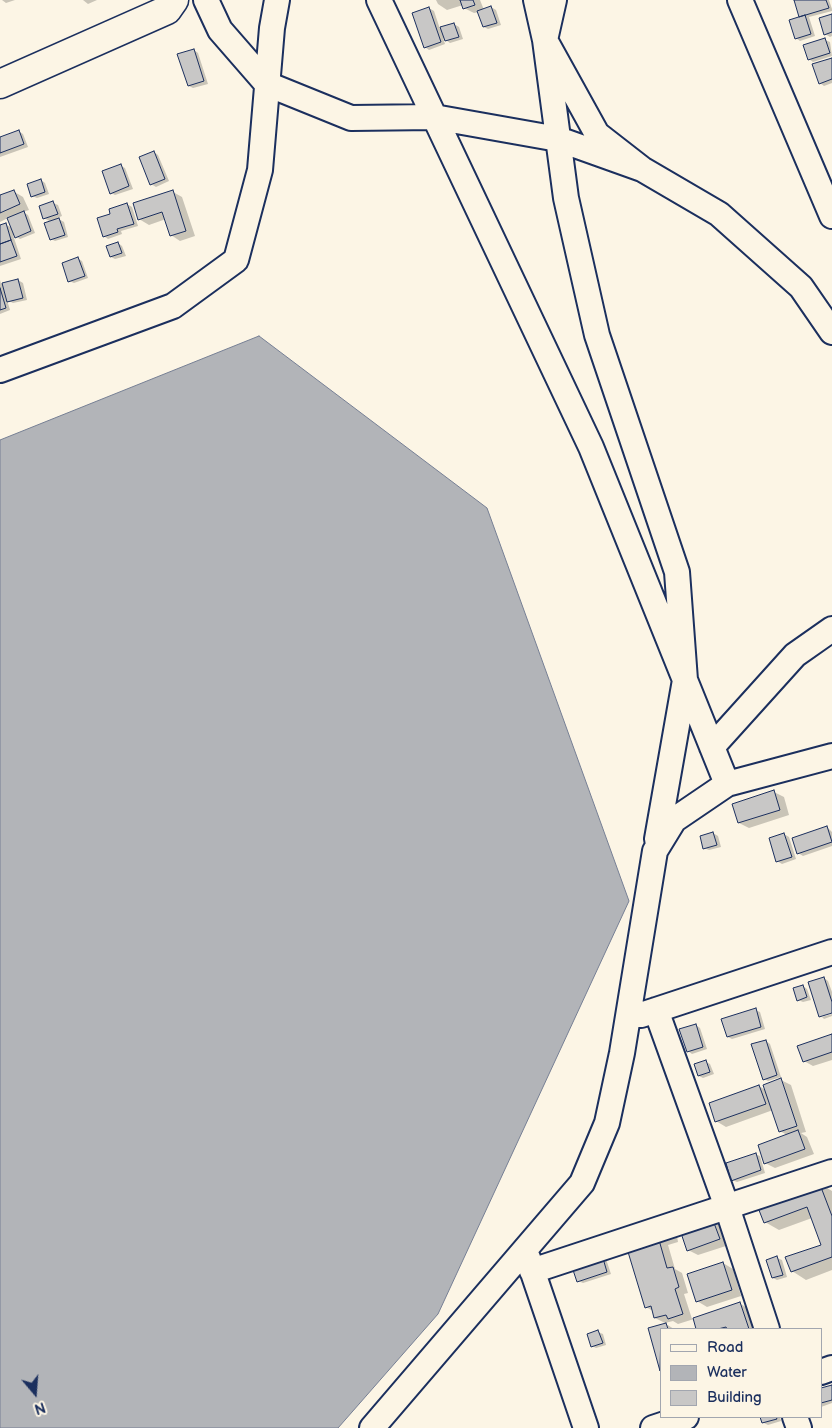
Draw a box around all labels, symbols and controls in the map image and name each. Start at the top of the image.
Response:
legend [660,1328,822,1418]
text: Road [707,1338,743,1357]
text: Water [707,1363,747,1382]
north arrow [10,1368,60,1418]
text: Building [707,1388,762,1407]
text: N [32,1398,47,1417]

